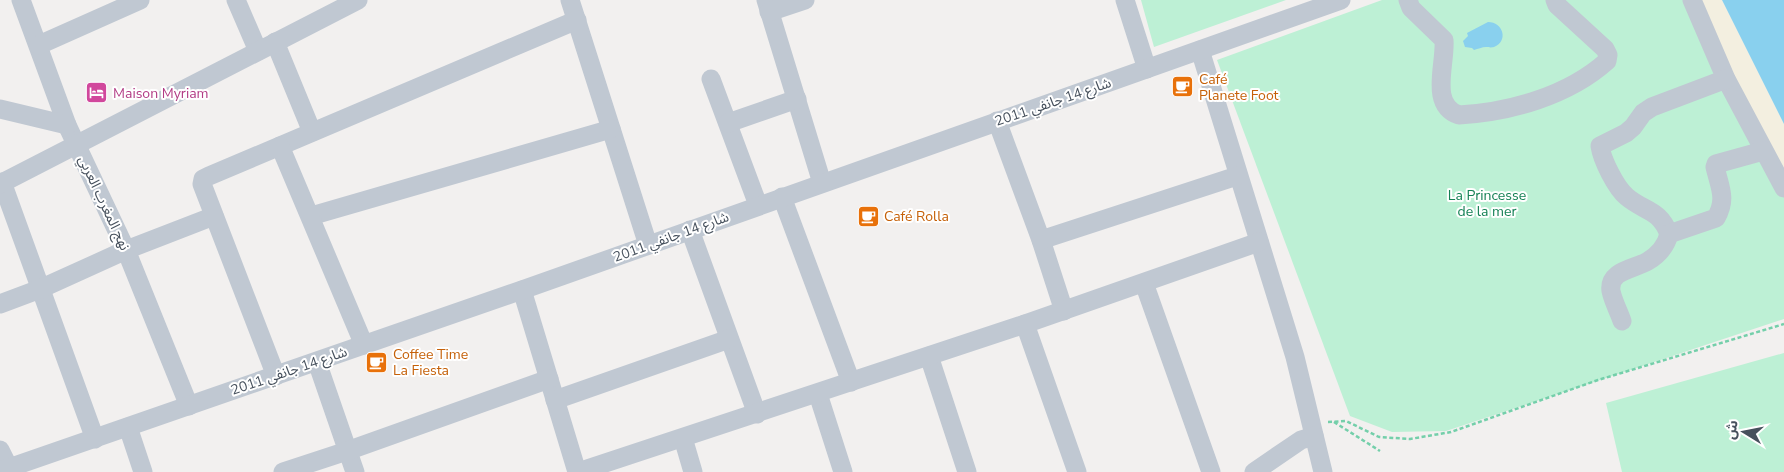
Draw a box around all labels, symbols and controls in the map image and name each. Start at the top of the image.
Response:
place label: Café Planete Foot [1199,70,1279,105]
street label: شارع 14 جانفي 2011 [992,73,1114,132]
cafe icon: Café Planete Foot [1171,75,1195,99]
hotel icon: Maison Myriam [85,81,109,105]
place label: Maison Myriam [113,84,209,103]
street label: نهج المغرب العربي [73,153,134,254]
park label: La Princesse de la mer [1448,186,1526,221]
cafe icon: Café Rolla [856,204,880,228]
street label: شارع 14 جانفي 2011 [611,207,732,268]
place label: Café Rolla [884,207,949,226]
street label: شارع 14 جانفي 2011 [228,342,350,401]
place label: Coffee Time La Fiesta [393,345,468,380]
cafe icon: Coffee Time La Fiesta [365,350,389,374]
north arrow [1719,407,1769,457]
text: ش [1721,419,1743,441]

